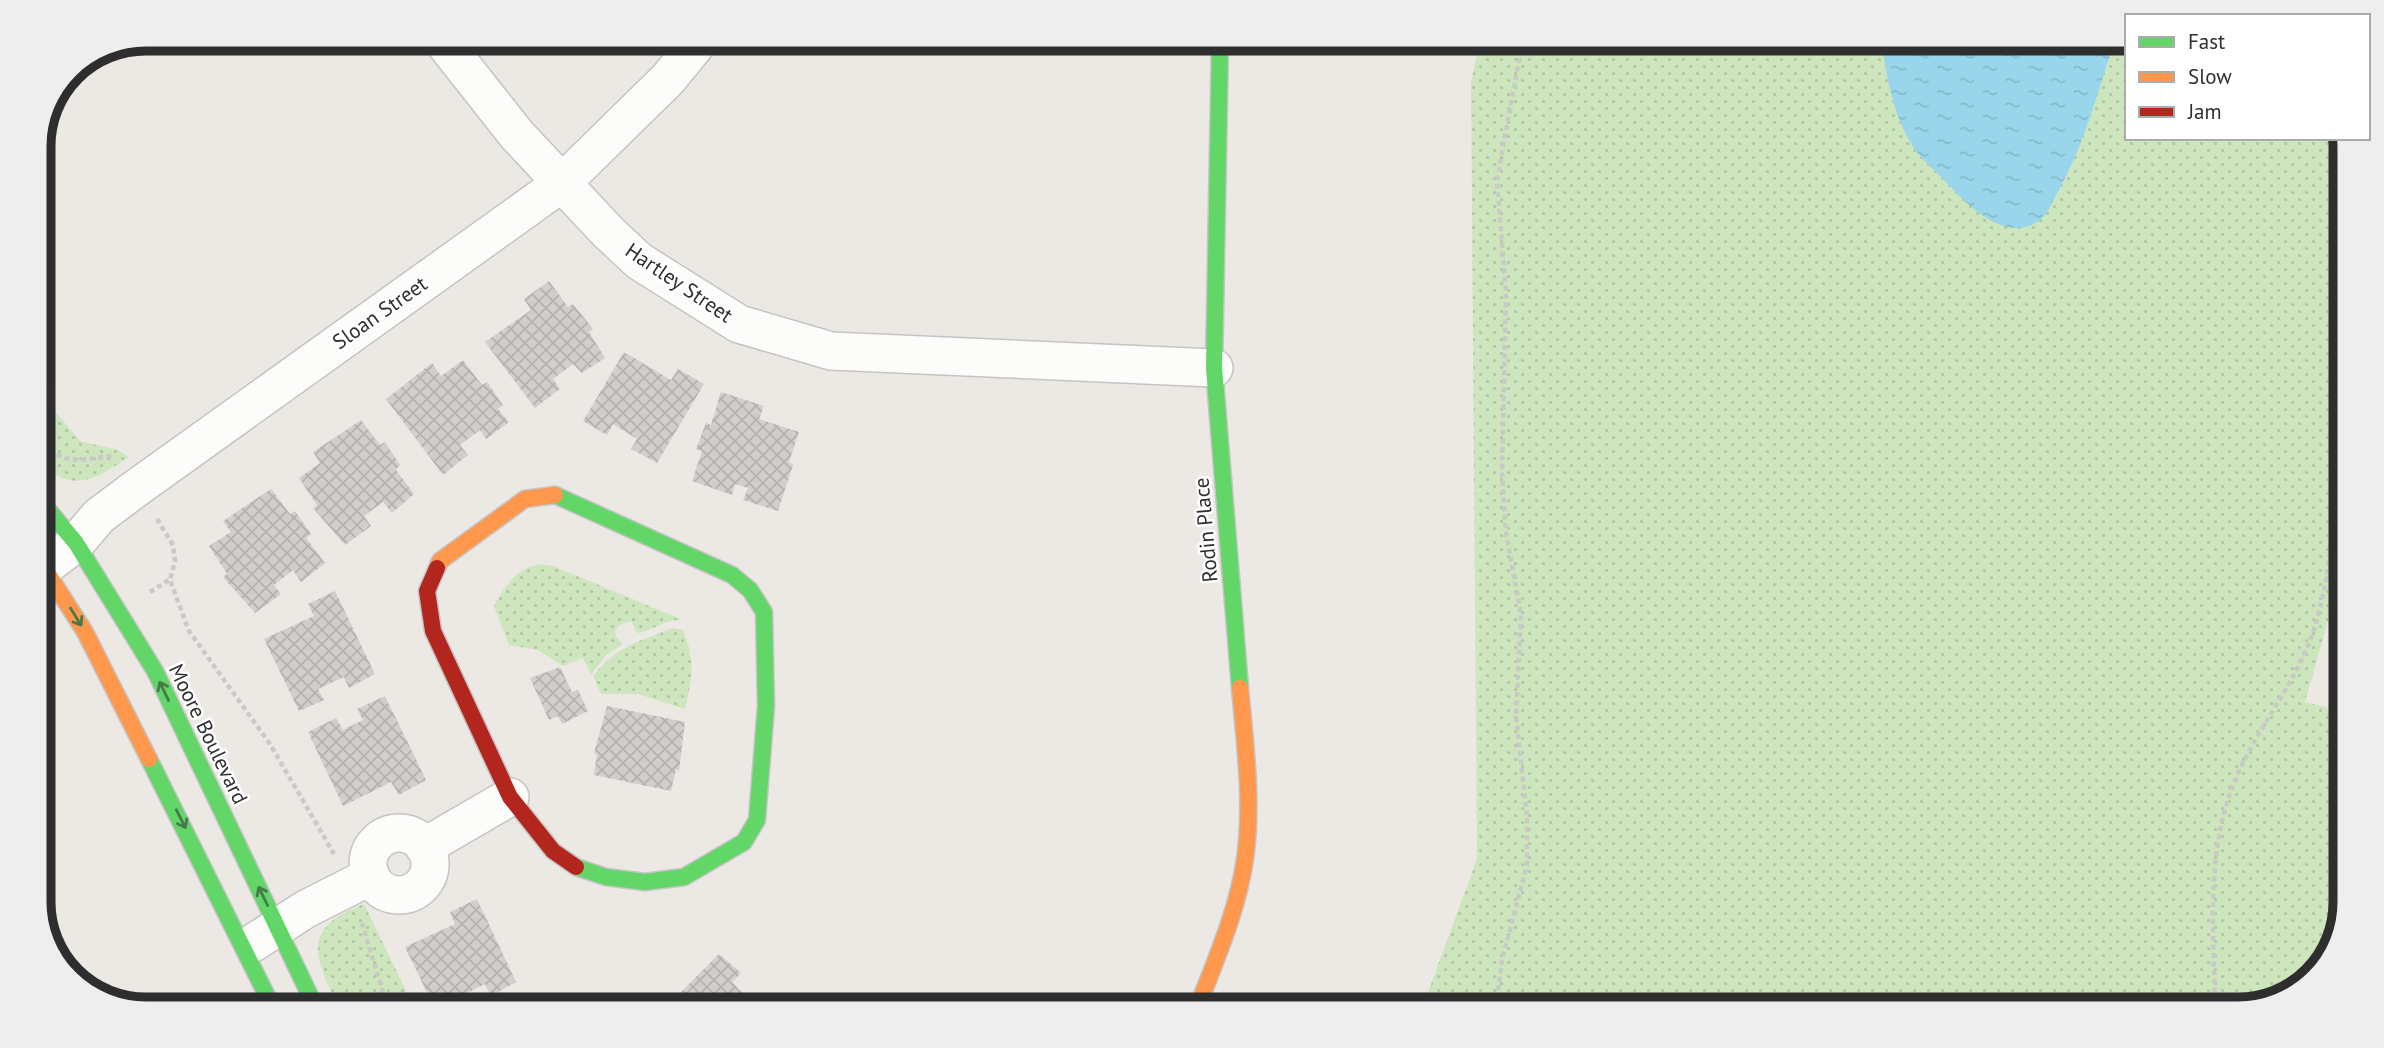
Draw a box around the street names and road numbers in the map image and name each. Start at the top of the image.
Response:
street label: Hartley Street [620,237,738,328]
street label: Sloan Street [327,270,432,355]
street label: Rodin Place [1187,477,1224,583]
street label: Moore Boulevard [163,659,254,808]

